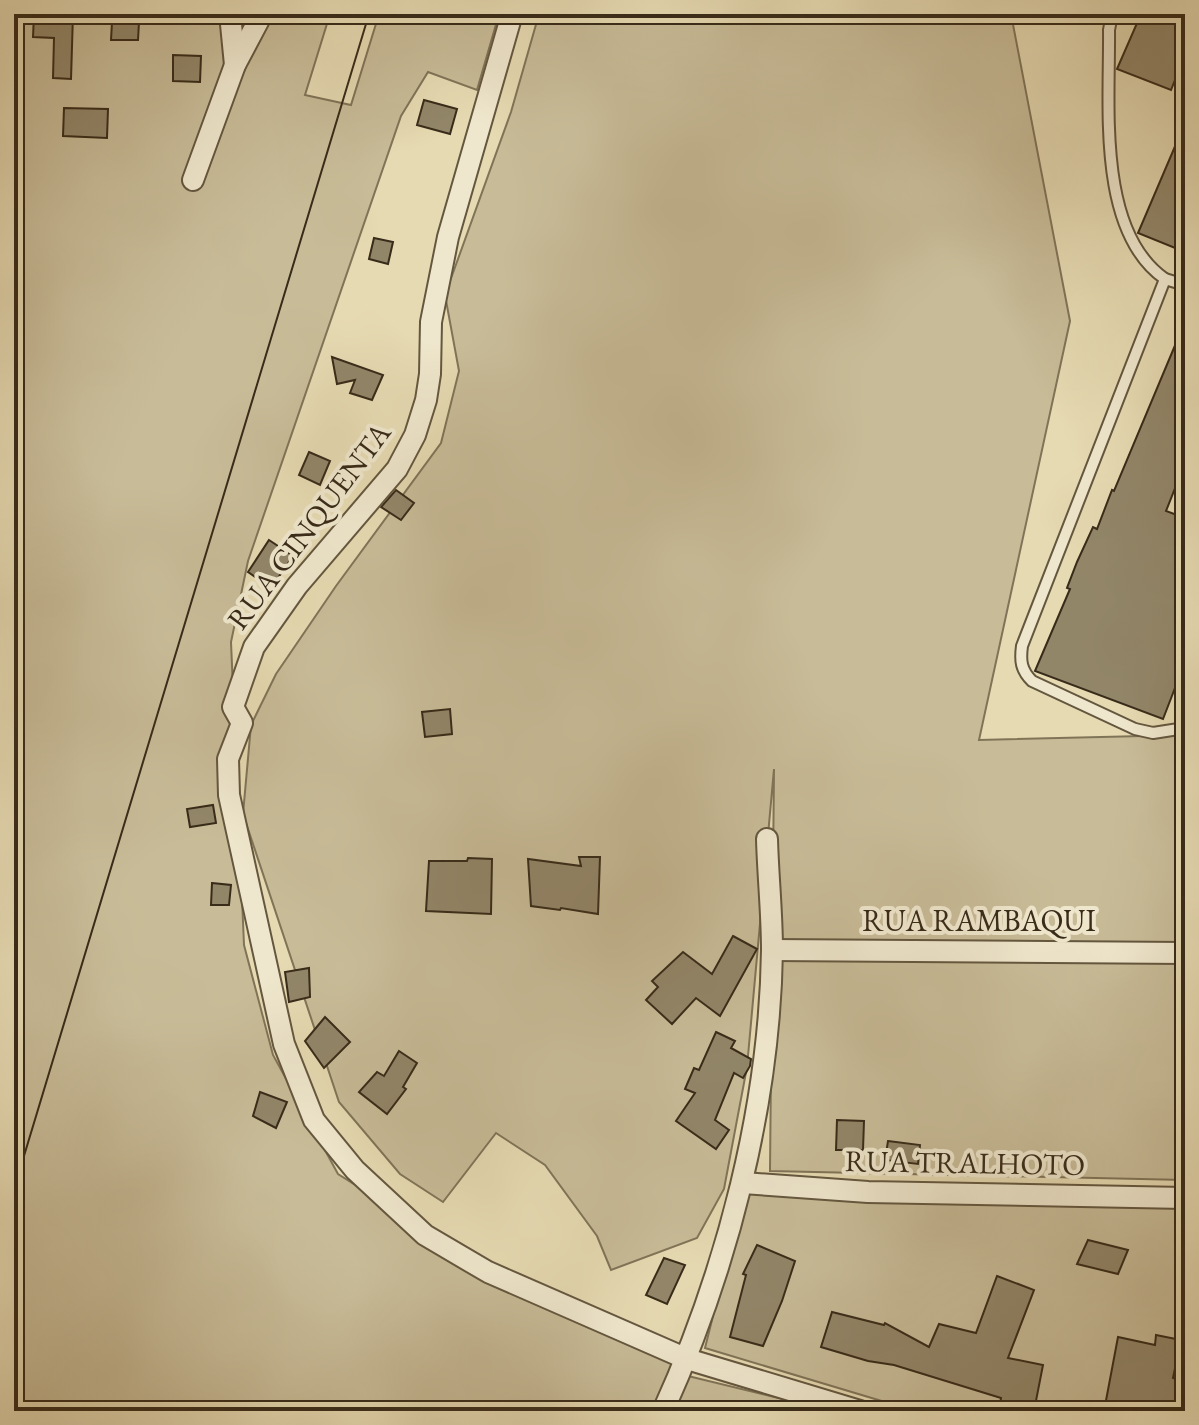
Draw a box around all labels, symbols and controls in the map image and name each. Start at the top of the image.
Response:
street label: RUA CINQUENTA [218,414,399,637]
street label: RUA RAMBAQUI [862,901,1096,940]
street label: RUA TRALHOTO [845,1141,1085,1184]

